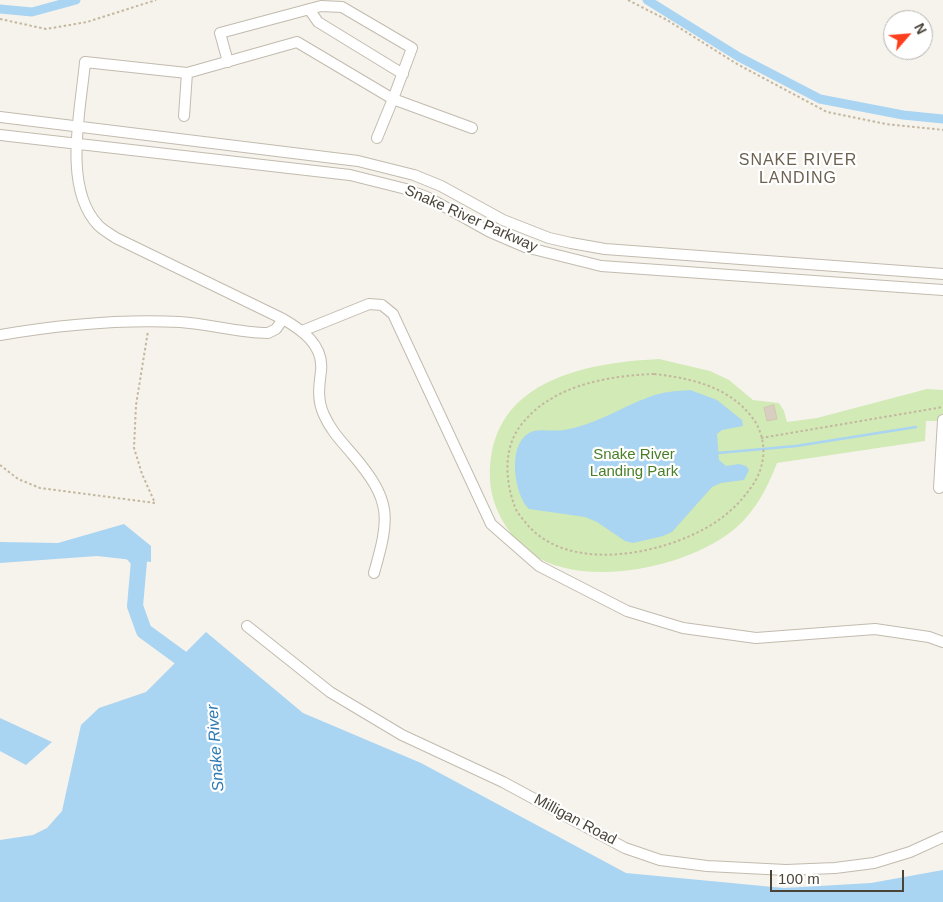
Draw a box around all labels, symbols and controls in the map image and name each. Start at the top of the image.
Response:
north arrow [883,10,933,60]
text: N [911,21,930,37]
district label: SNAKE RIVER LANDING [737,151,859,189]
street label: Snake River Parkway [402,182,540,256]
park label: Snake River Landing Park [590,446,678,481]
water label: Snake River [203,704,229,792]
street label: Milligan Road [531,791,619,849]
scale bar [773,860,907,892]
text: 100 m [778,870,820,887]

